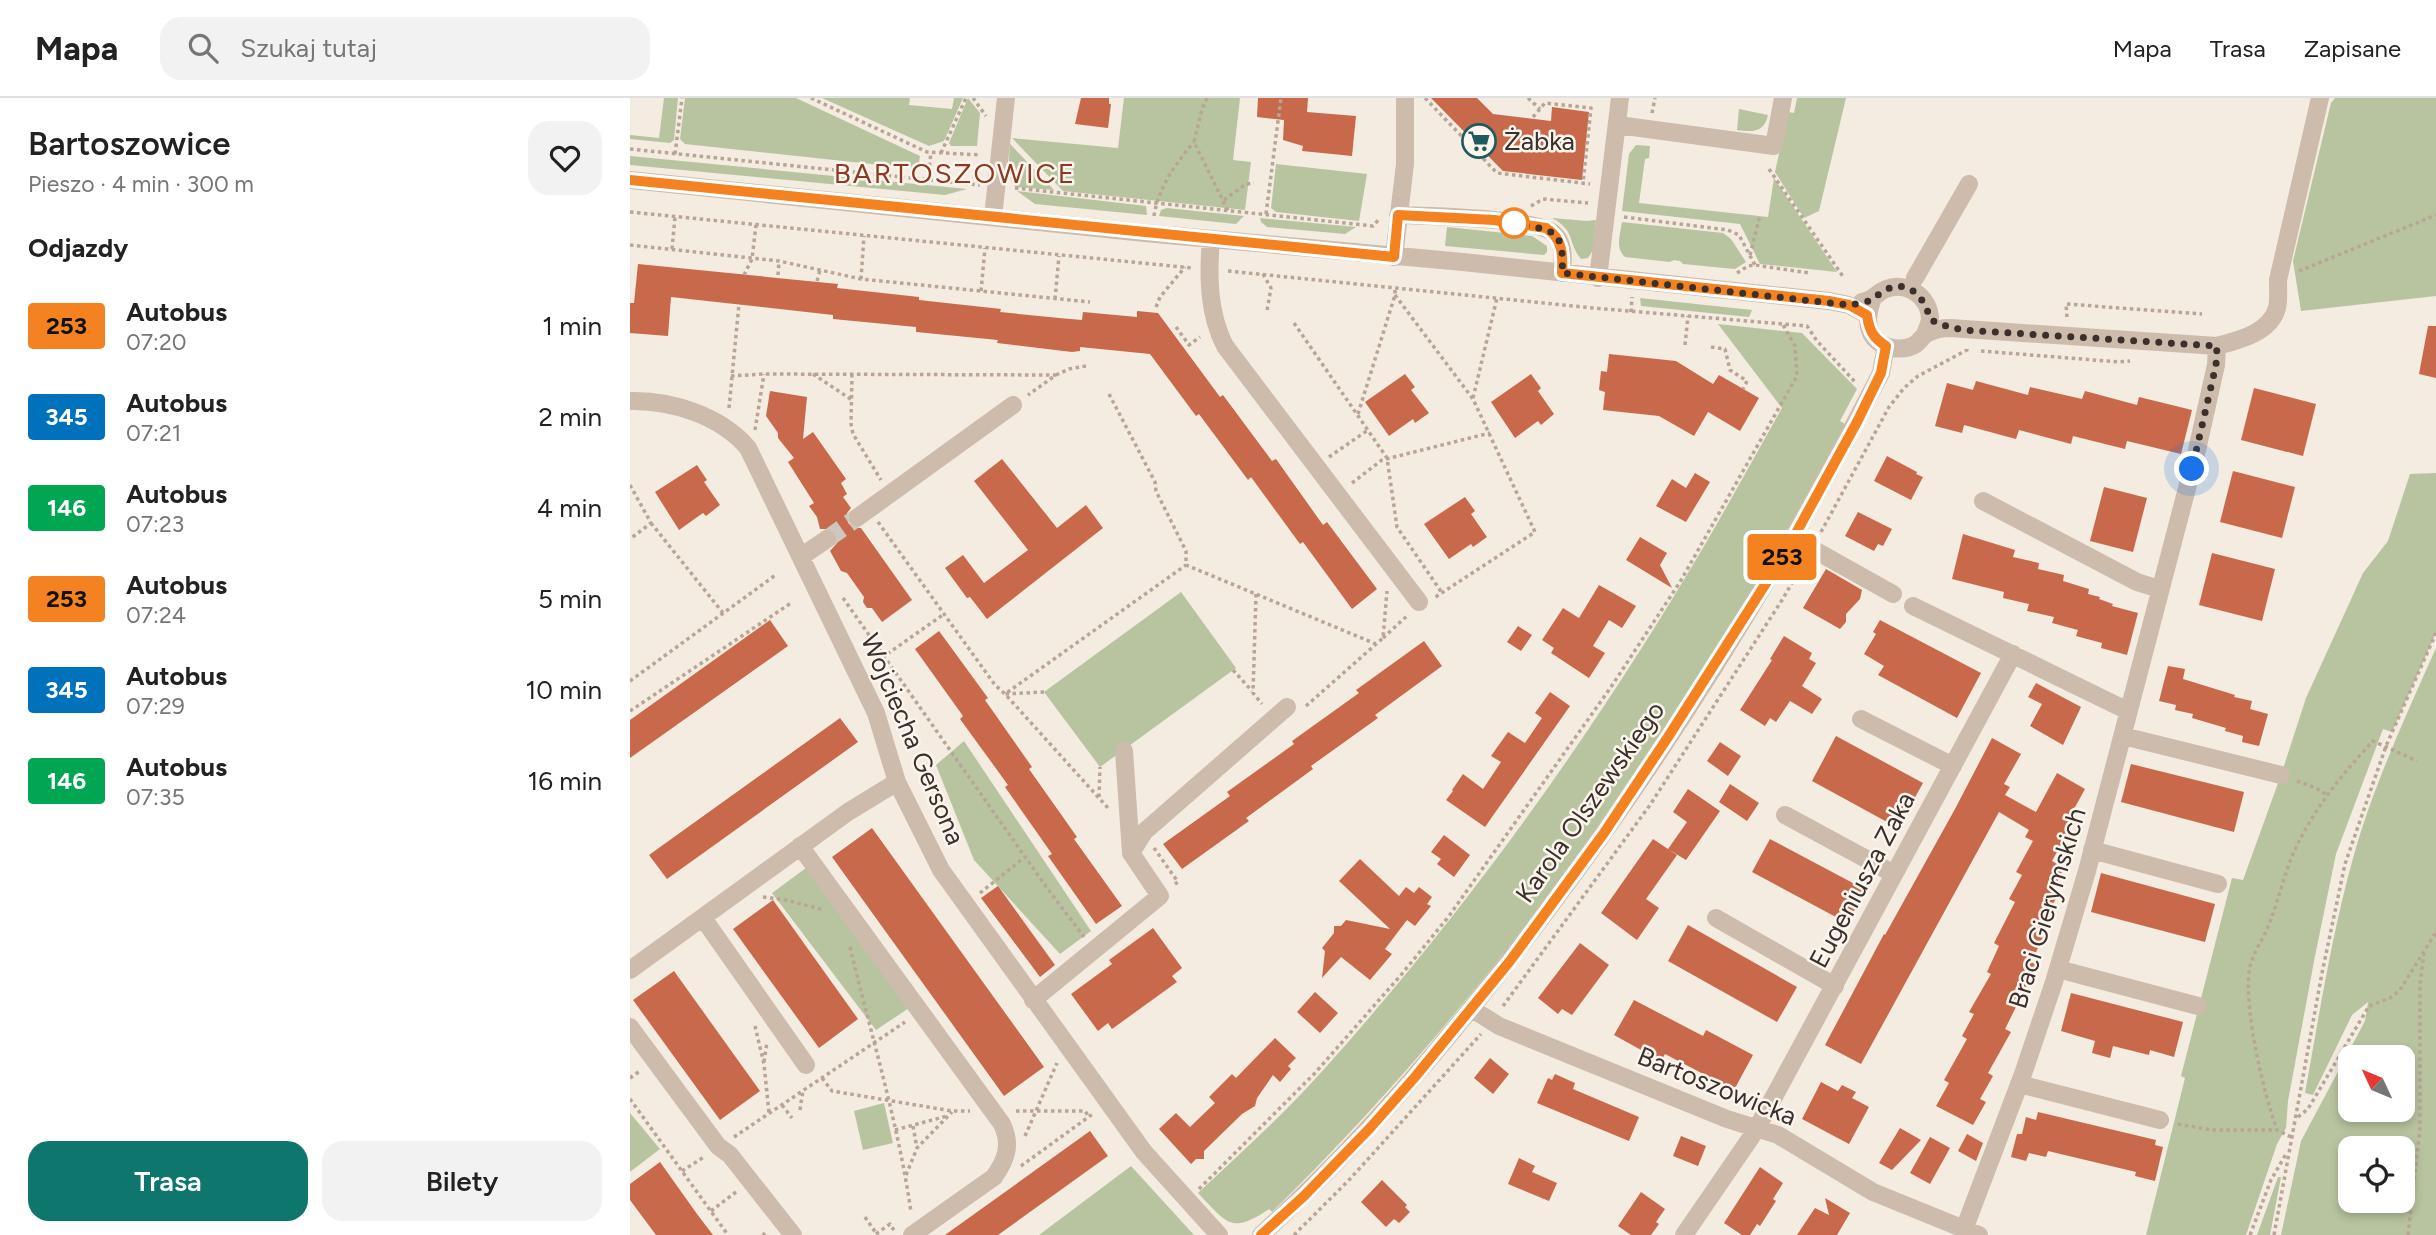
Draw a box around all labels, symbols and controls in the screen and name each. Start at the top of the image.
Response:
search box [160,17,650,80]
text: Mapa [35,29,118,68]
icon: search [184,29,222,67]
text: Szukaj tutaj [240,32,377,64]
text: Mapa [2113,34,2172,63]
text: Trasa [2210,34,2266,63]
text: Zapisane [2304,34,2401,63]
button: heart [528,121,602,195]
supermarket icon: Żabka [1460,122,1498,160]
text: Bartoszowice [28,124,231,163]
place label: Żabka [1504,125,1575,157]
district label: BARTOSZOWICE [834,156,1076,190]
text: Pieszo · 4 min · 300 m [28,170,254,198]
unlabelled marker [1499,208,1529,238]
text: Odjazdy [28,232,128,264]
text: Autobus [126,296,227,328]
text: 1 min [542,310,602,342]
text: 253 [46,311,87,340]
text: 07:20 [126,328,187,356]
text: Autobus [126,387,227,419]
text: 2 min [538,401,602,433]
text: 345 [45,402,88,431]
text: 07:21 [126,419,181,447]
your location [2174,451,2209,486]
text: Autobus [126,478,227,510]
text: 4 min [537,492,602,524]
text: 146 [47,493,86,522]
text: 07:23 [126,510,184,538]
line badge: 253 [1742,534,1822,580]
text: 253 [1761,542,1803,571]
text: Autobus [126,569,227,601]
text: 5 min [538,583,602,615]
text: 253 [46,584,87,613]
text: 07:24 [126,601,186,629]
street label: Wojciecha Gersona [854,629,972,849]
text: Autobus [126,660,227,692]
text: 10 min [526,674,602,706]
text: 345 [45,675,88,704]
text: 07:29 [126,692,185,720]
street label: Karola Olszewskiego [1508,695,1672,909]
text: Autobus [126,751,227,783]
text: 16 min [527,765,602,797]
text: 146 [47,766,86,795]
text: 07:35 [126,783,185,811]
street label: Eugeniusza Zaka [1802,787,1922,973]
street label: Braci Gierymskich [2001,804,2093,1012]
street label: Bartoszowicka [1633,1040,1801,1132]
north arrow [2338,1045,2415,1122]
map controls [2338,1045,2415,1213]
button: locate [2338,1136,2415,1213]
button: Trasa [28,1141,308,1221]
button: Bilety [322,1141,602,1221]

